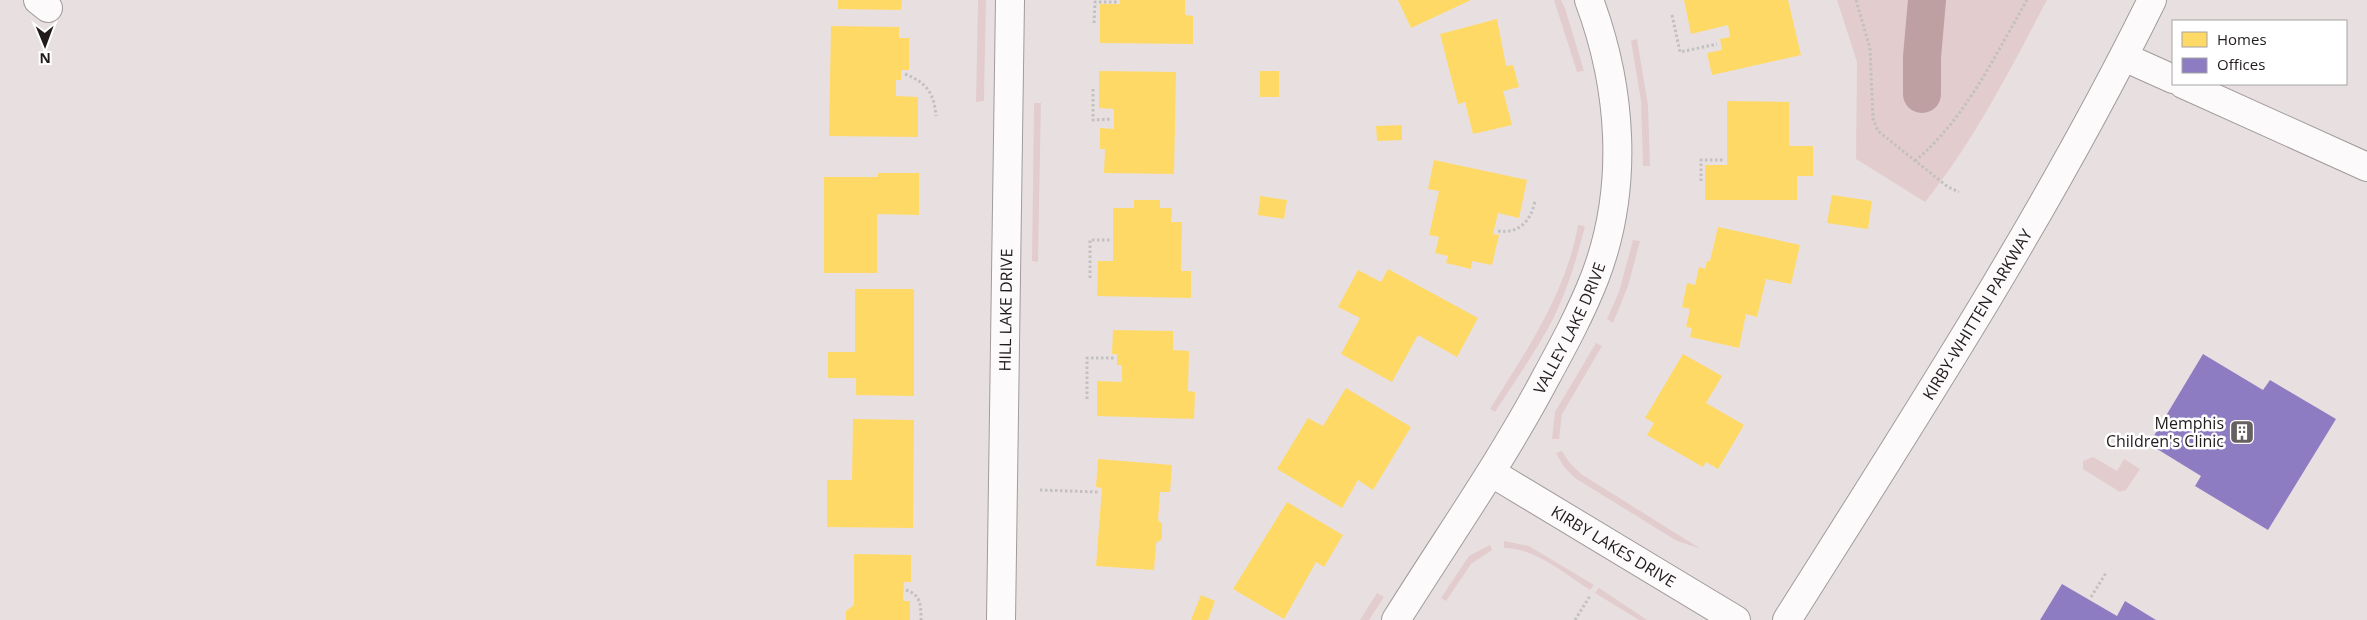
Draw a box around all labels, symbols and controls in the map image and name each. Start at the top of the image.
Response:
north arrow [20,20,70,70]
legend [2172,20,2347,85]
text: Homes [2217,29,2267,49]
text: N [39,49,51,68]
text: Offices [2217,54,2265,74]
street label: KIRBY-WHITTEN PARKWAY [1917,225,2037,404]
street label: HILL LAKE DRIVE [994,248,1017,372]
street label: VALLEY LAKE DRIVE [1528,259,1610,398]
place label: Memphis Children's Clinic [2106,412,2224,452]
building icon: Memphis Children's Clinic [2229,419,2255,445]
street label: KIRBY LAKES DRIVE [1547,500,1680,592]

